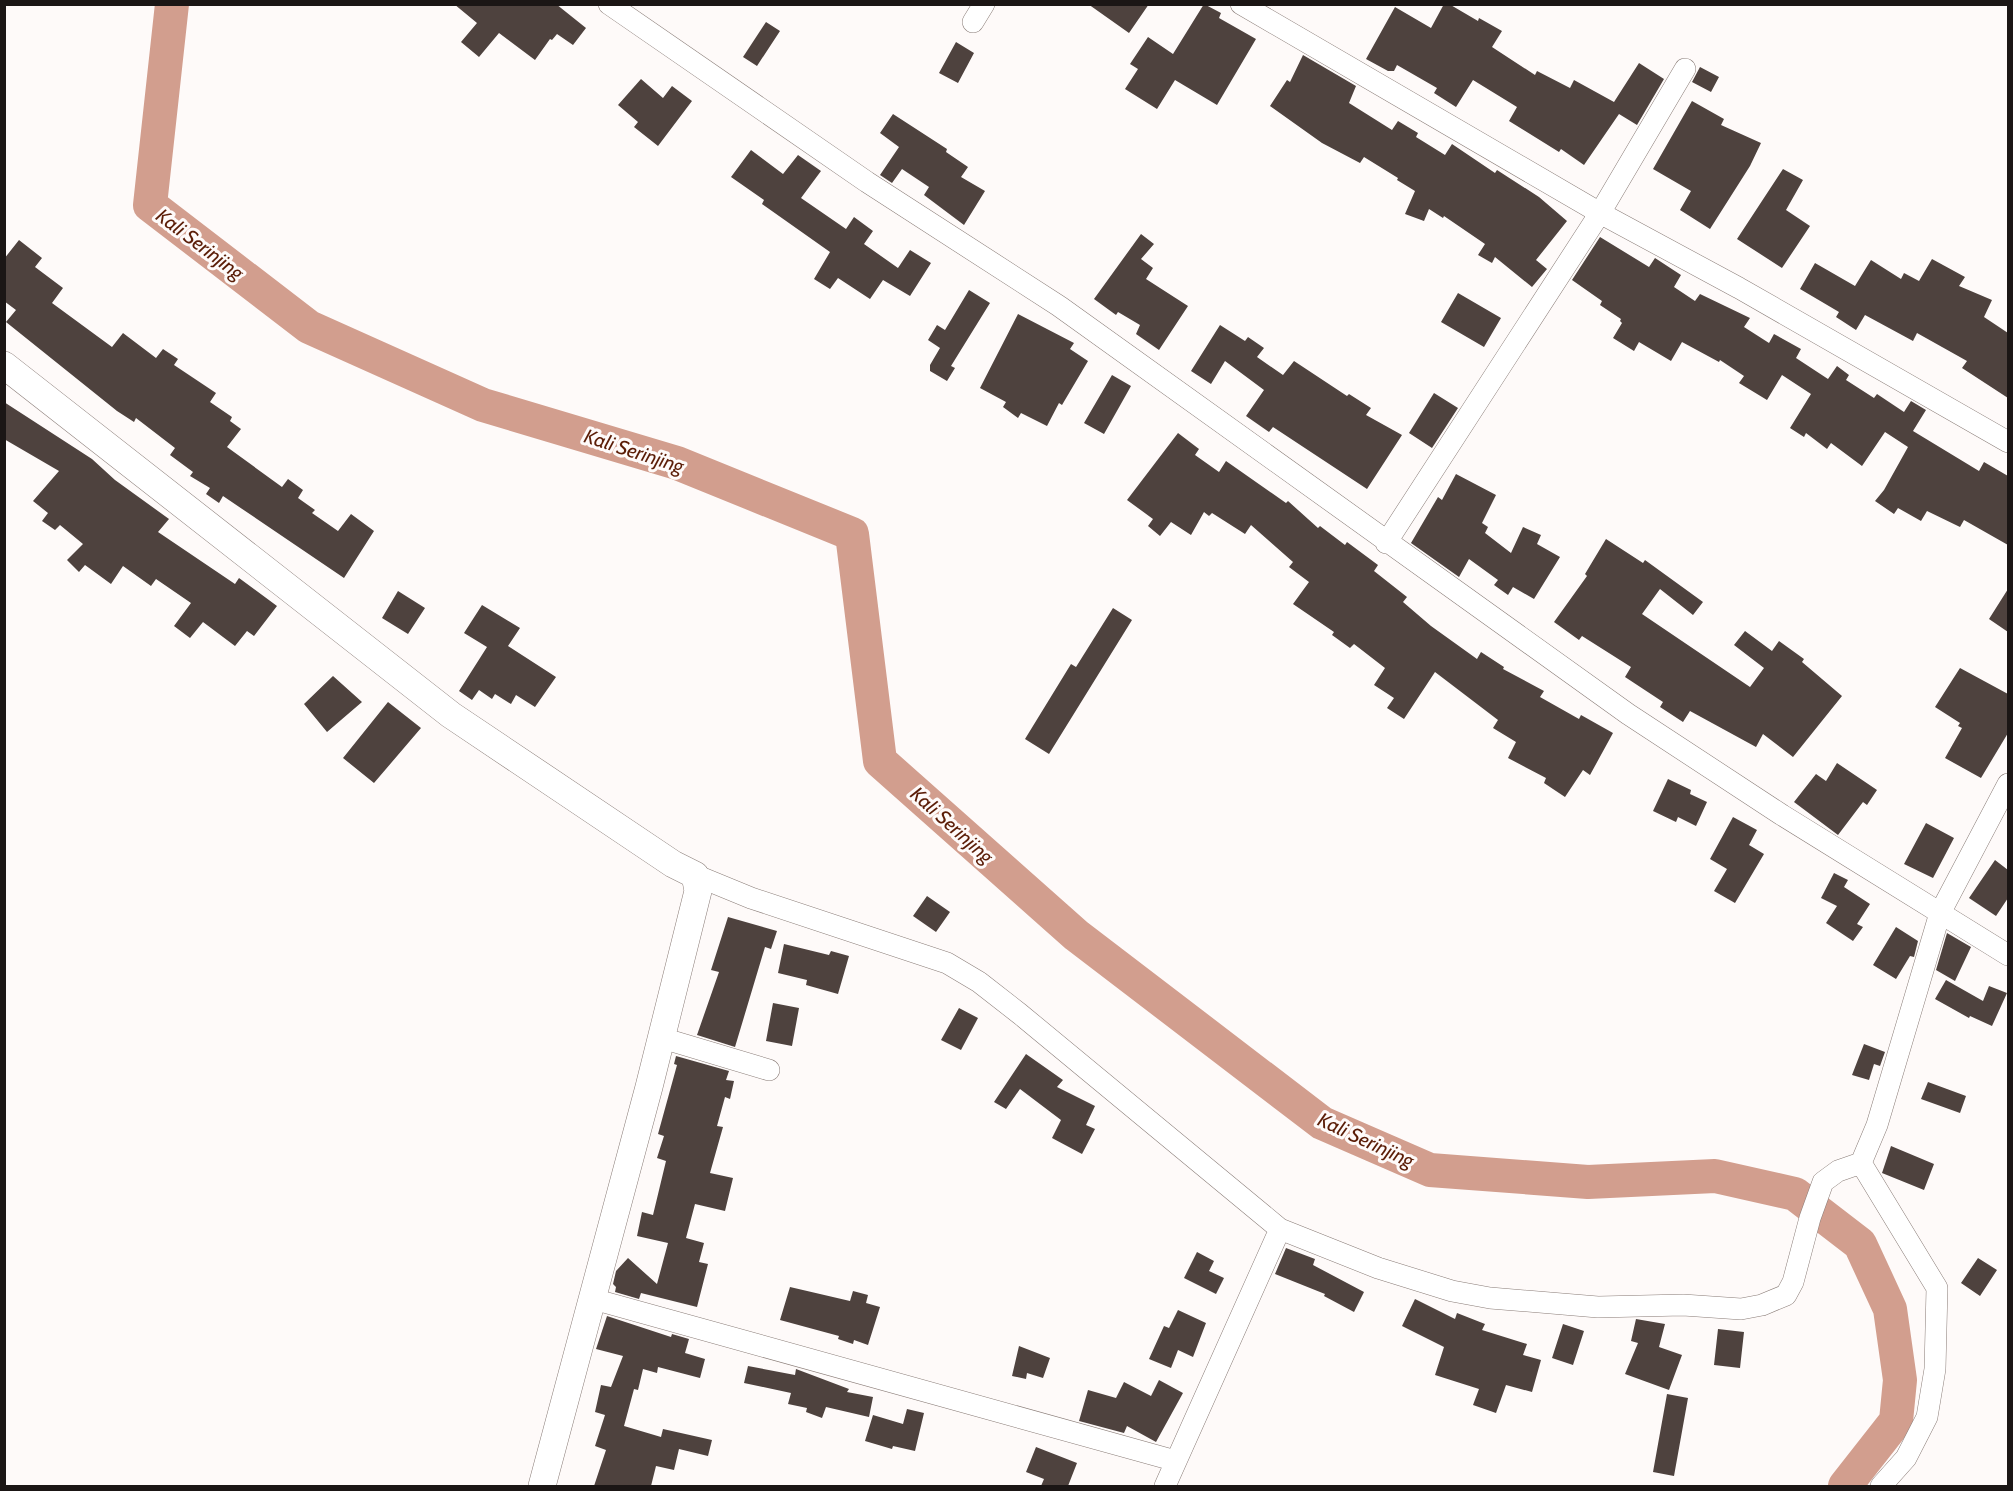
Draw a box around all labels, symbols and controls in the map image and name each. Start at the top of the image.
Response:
water label: Kali Serinjing [152,203,249,285]
water label: Kali Serinjing [581,424,688,479]
water label: Kali Serinjing [906,782,999,869]
water label: Kali Serinjing [1314,1107,1419,1173]

